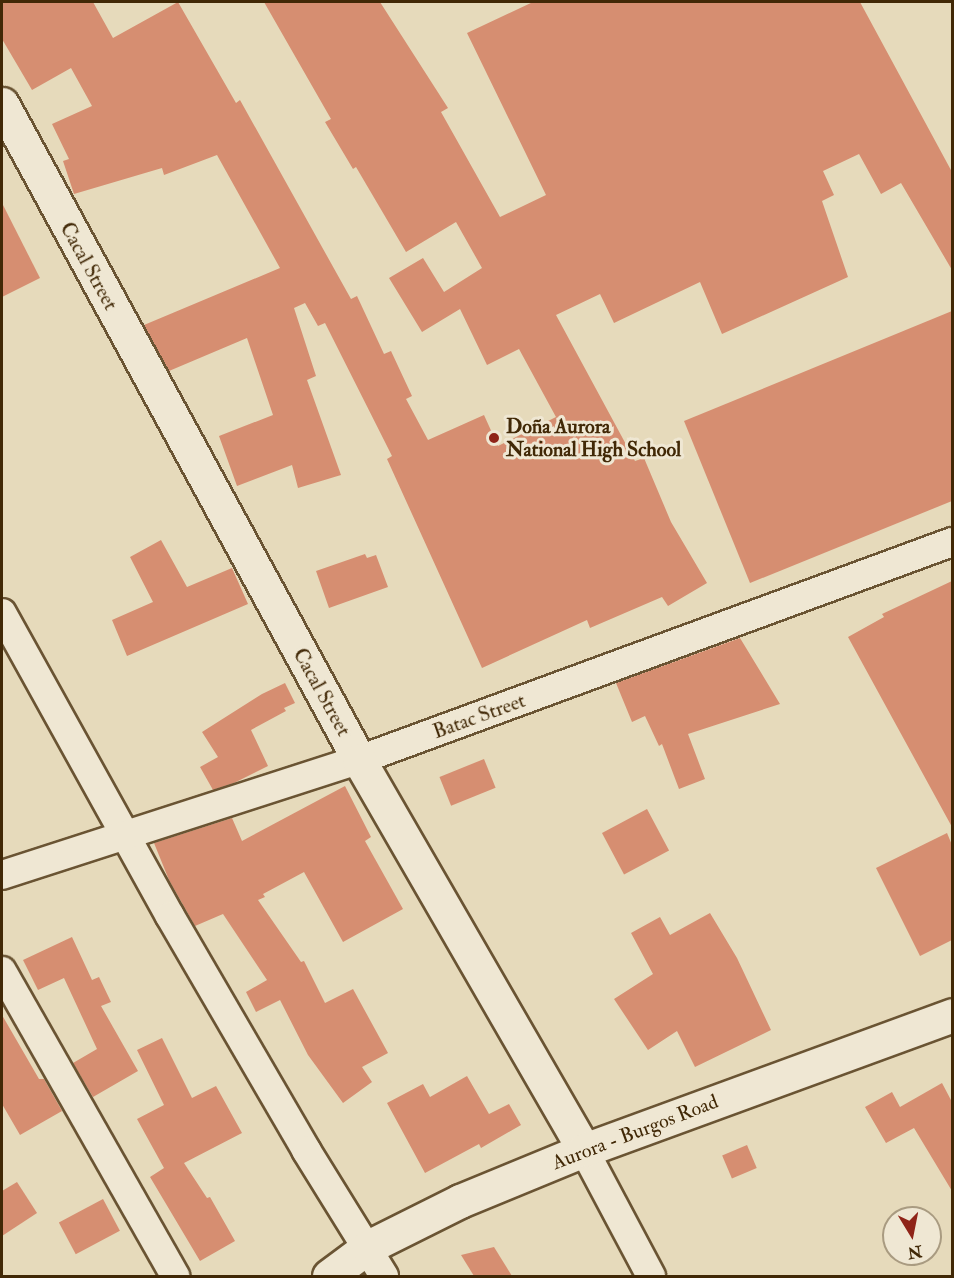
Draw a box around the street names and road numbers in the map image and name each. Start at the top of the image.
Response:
street label: Cacal Street [55,218,123,314]
street label: Cacal Street [288,644,356,740]
street label: Batac Street [430,688,528,744]
street label: Aurora - Burgos Road [549,1089,721,1175]

